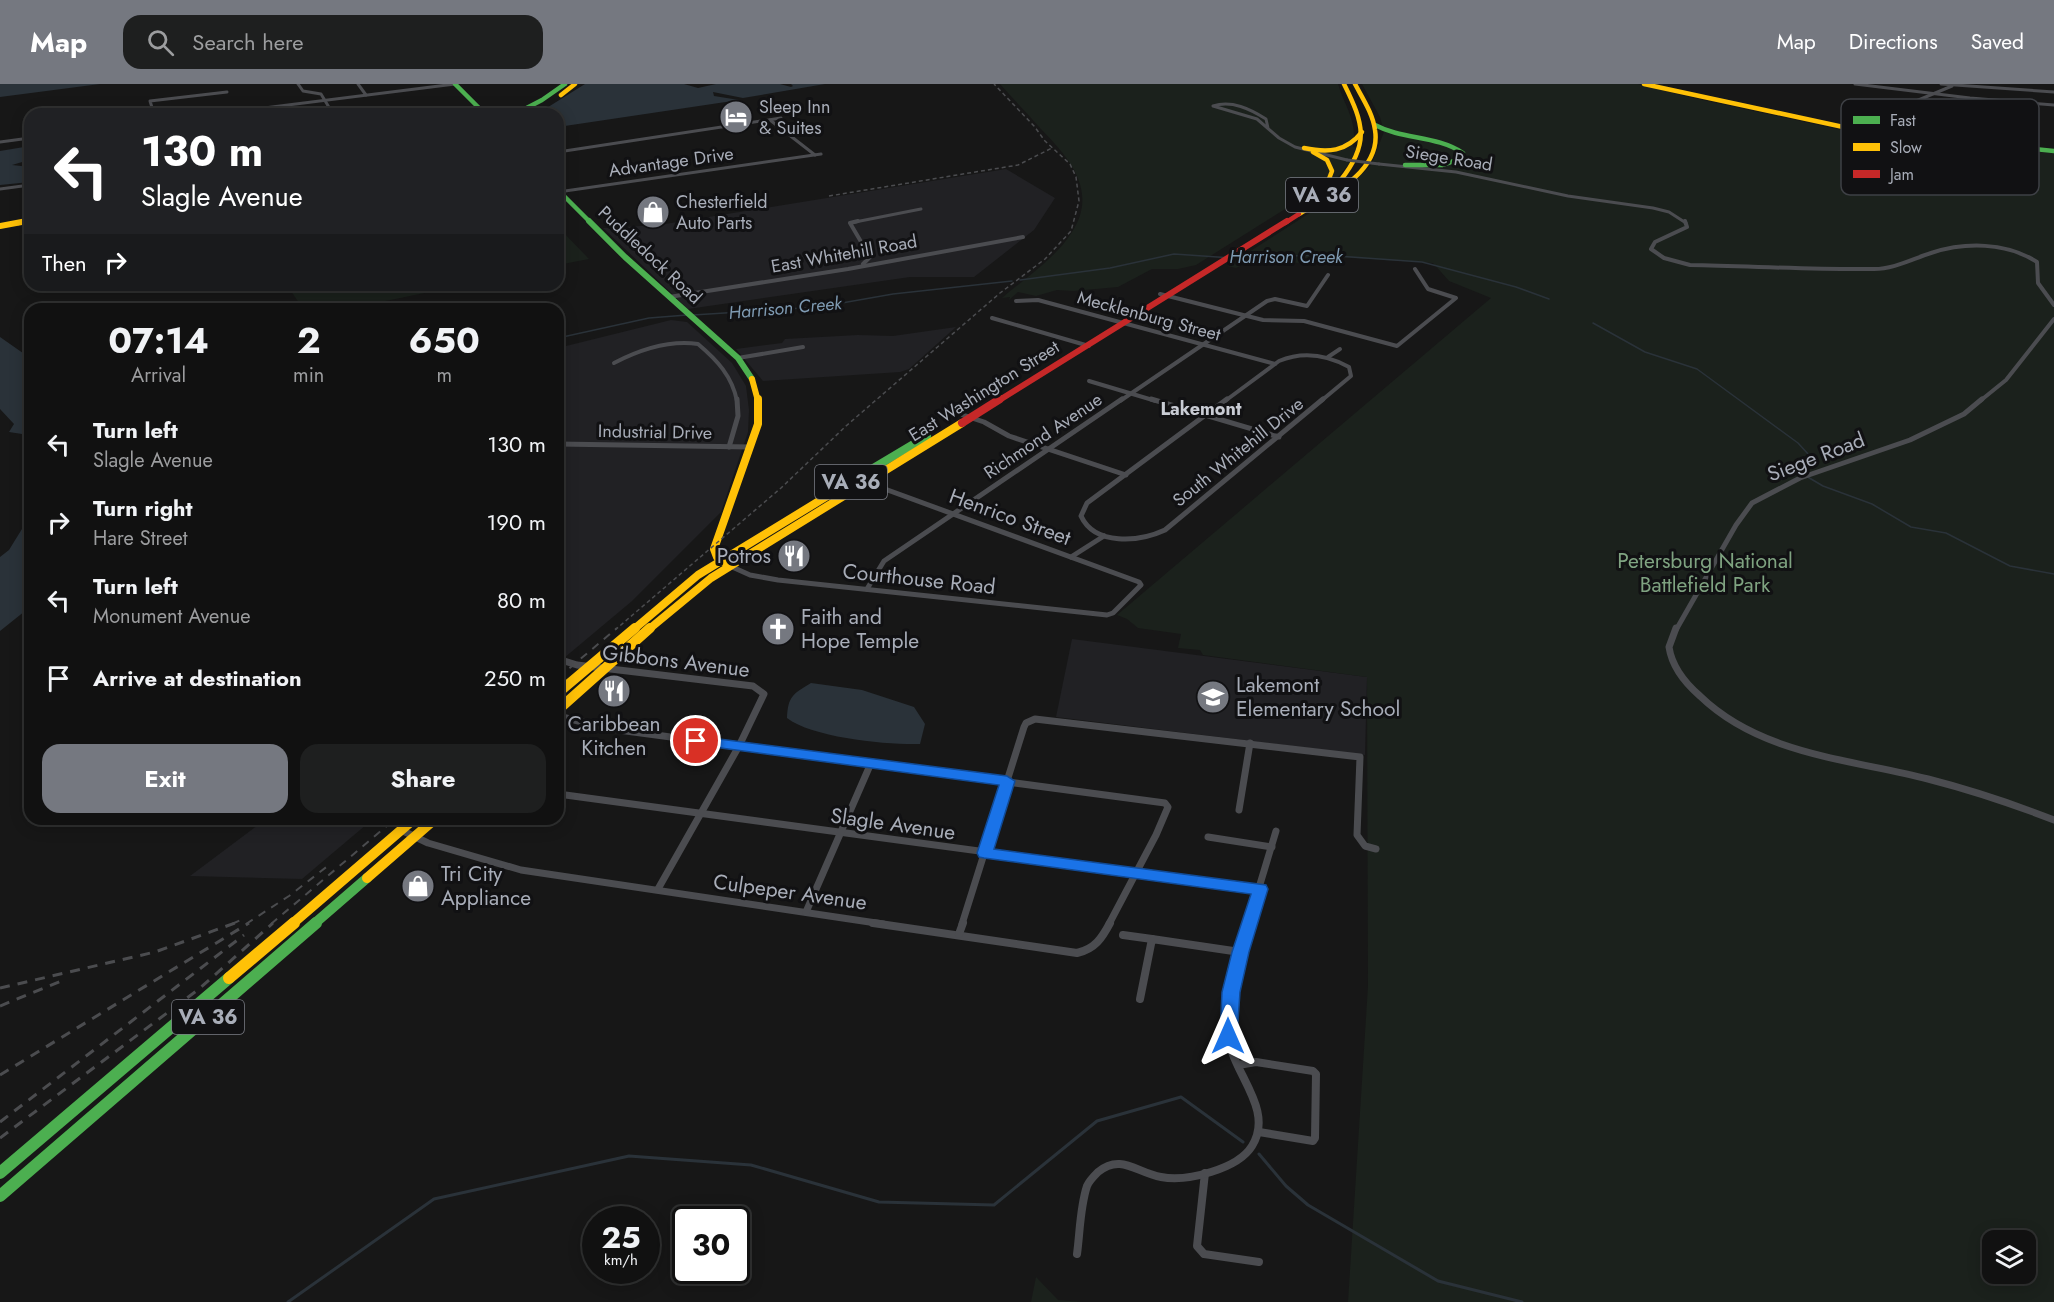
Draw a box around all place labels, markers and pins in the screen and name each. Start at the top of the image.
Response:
place label: Sleep Inn & Suites [759,94,831,141]
hotel icon: Sleep Inn & Suites [718,99,754,135]
place label: Chesterfield Auto Parts [676,189,768,236]
shop icon: Chesterfield Auto Parts [635,194,671,230]
restaurant icon: Potros [776,538,812,574]
place label: Potros [717,541,771,571]
place label: Faith and Hope Temple [801,602,919,656]
church icon: Faith and Hope Temple [760,611,796,647]
place label: Lakemont Elementary School [1236,670,1400,724]
restaurant icon: Caribbean Kitchen [596,673,632,709]
school or university icon: Lakemont Elementary School [1195,679,1231,715]
place label: Caribbean Kitchen [567,709,661,763]
pin [670,715,721,766]
place label: Tri City Appliance [441,859,531,913]
shop icon: Tri City Appliance [400,868,436,904]

